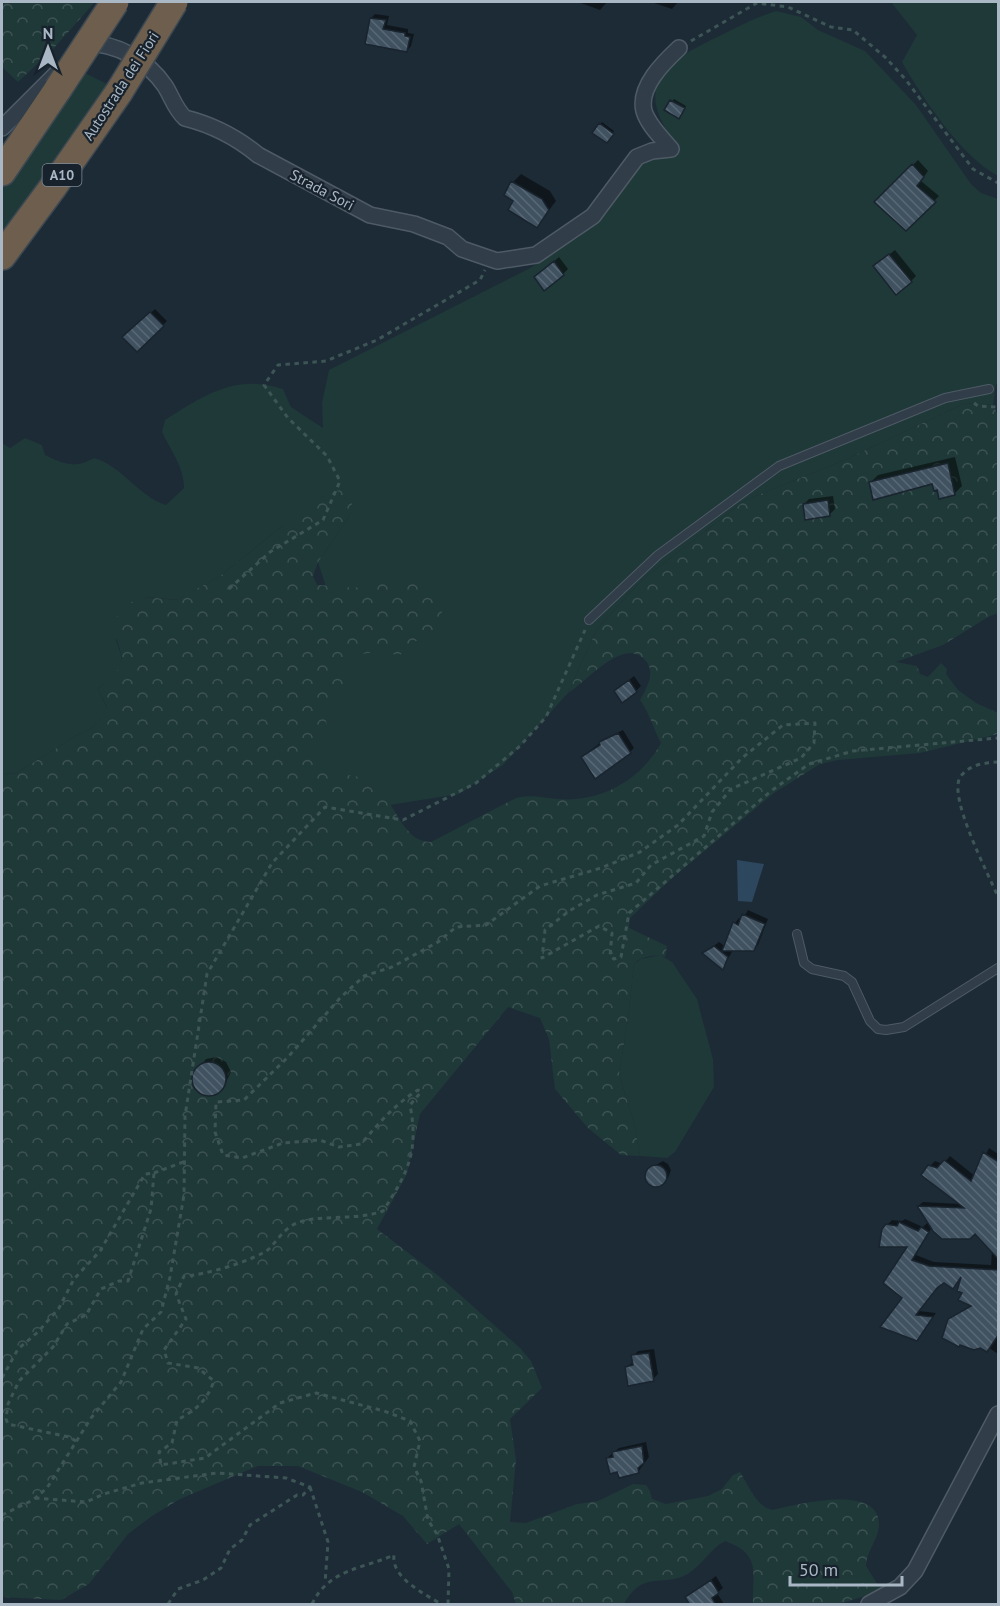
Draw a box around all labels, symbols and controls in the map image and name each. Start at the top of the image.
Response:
north arrow [18,18,78,78]
text: N [43,23,53,43]
street label: Autostrada dei Fiori [78,28,163,144]
road number: A10 [42,164,82,186]
street label: Strada Sori [287,165,358,214]
scale bar [790,1549,902,1587]
text: 50 m [799,1558,838,1581]

